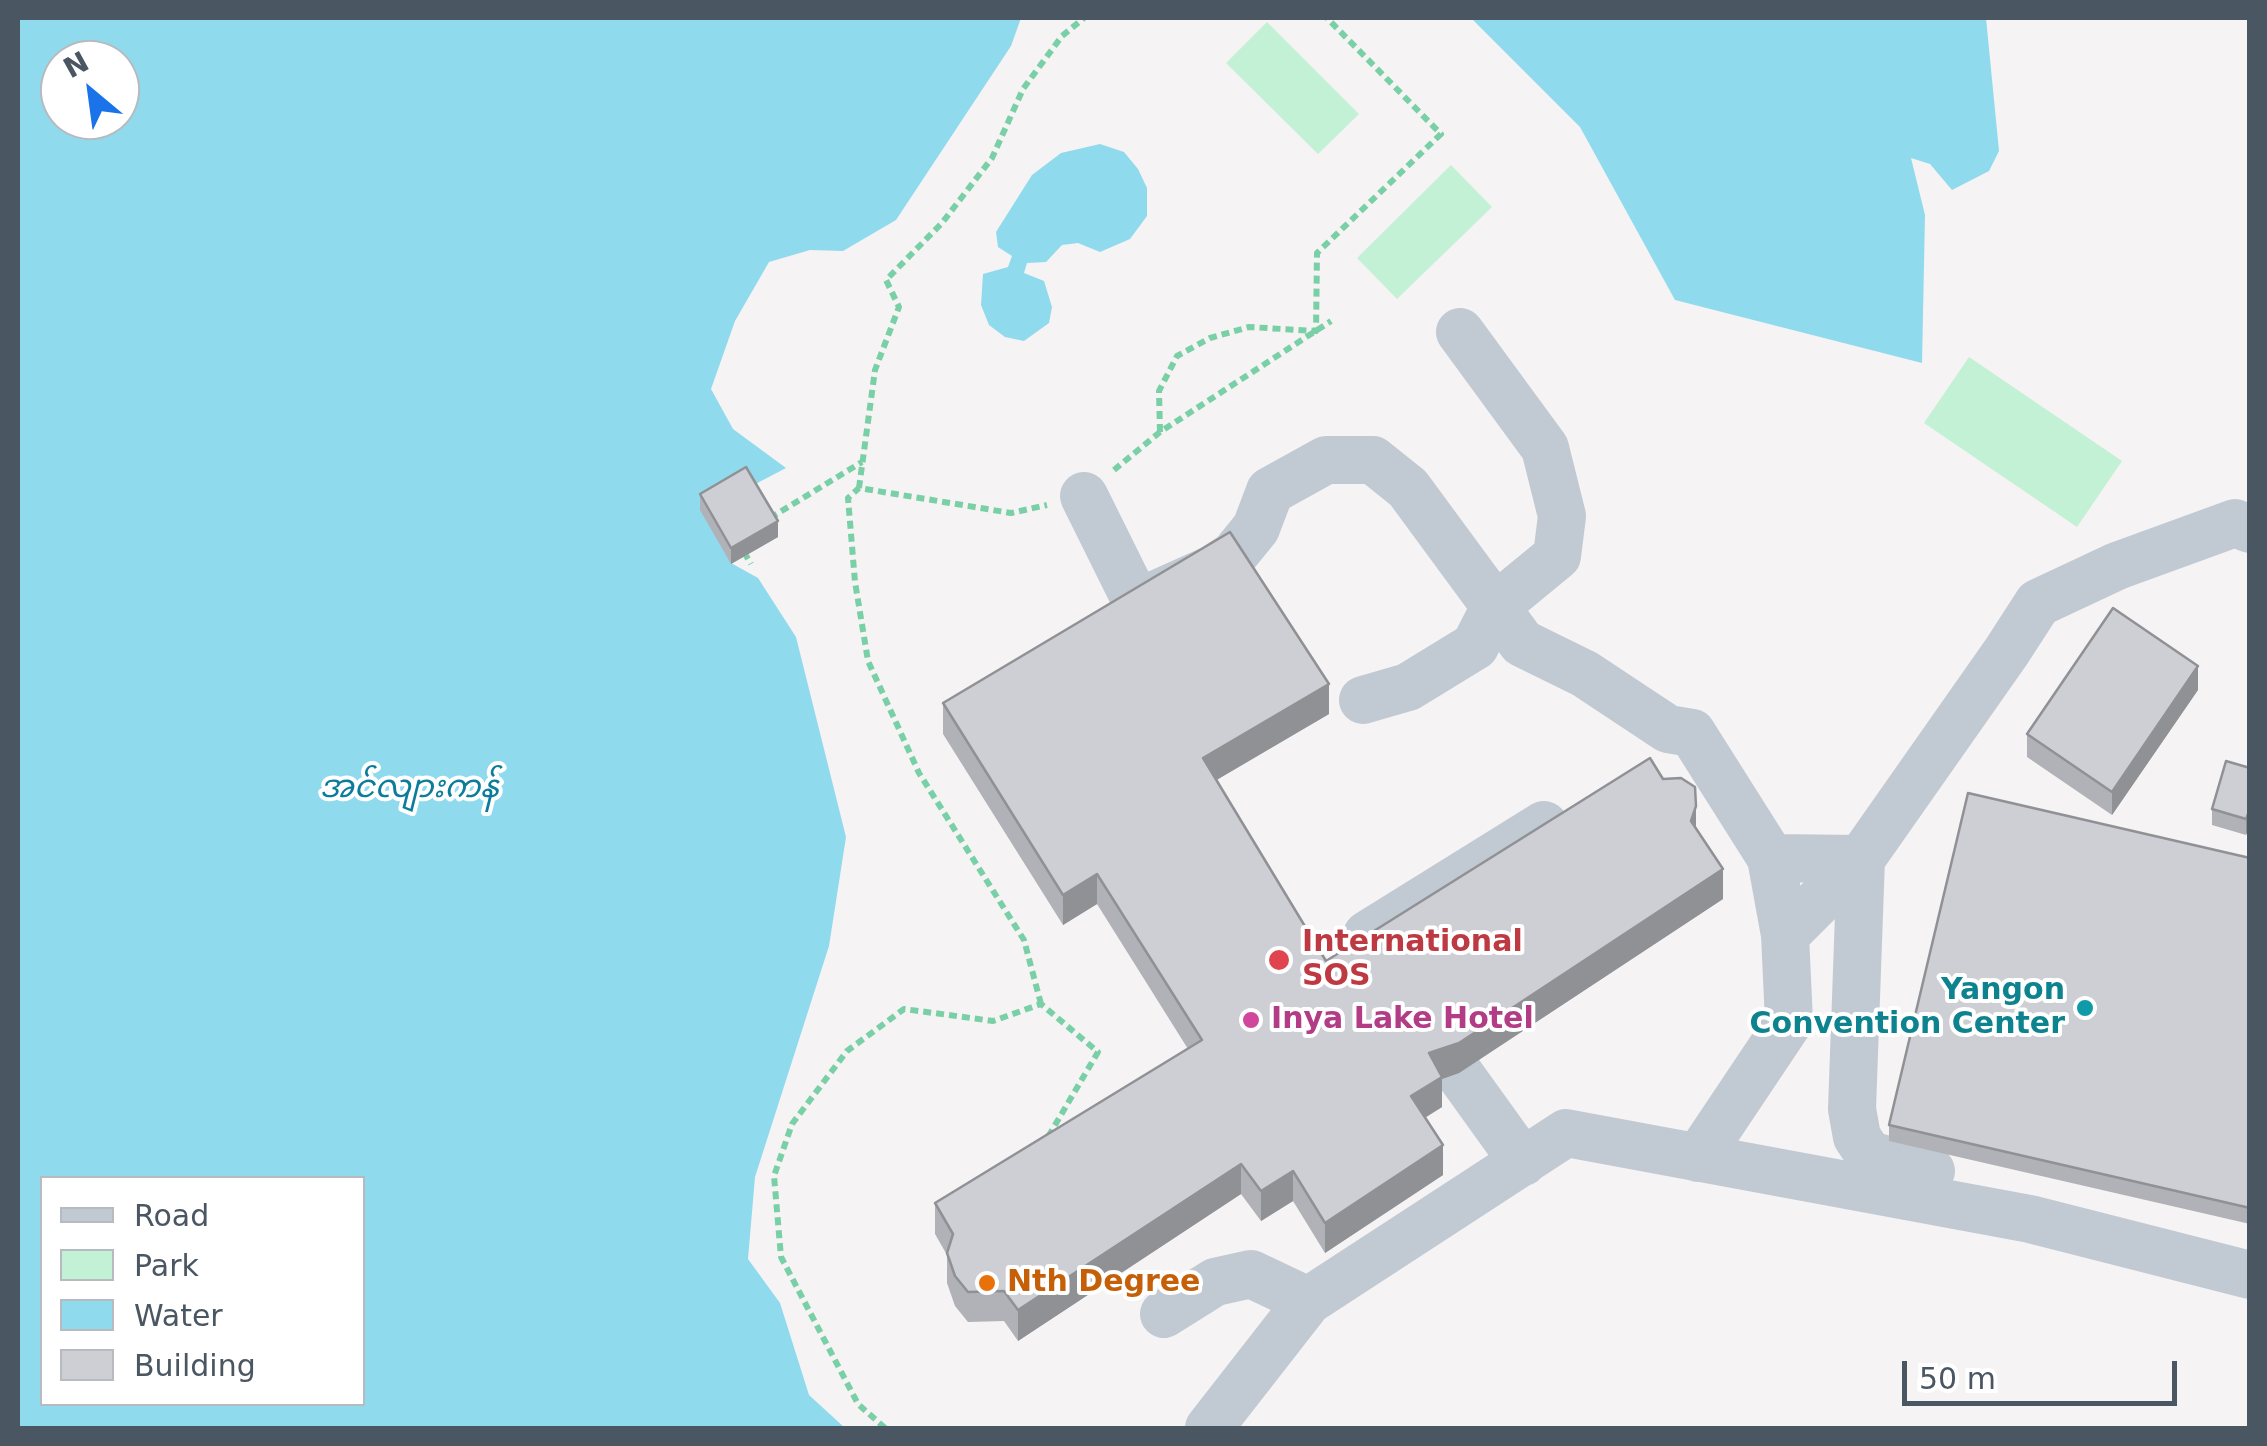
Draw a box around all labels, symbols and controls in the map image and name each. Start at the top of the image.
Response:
north arrow [40,40,140,140]
text: N [58,45,94,85]
water label: အင်လျားကန် [319,770,499,808]
place label: International SOS [1302,925,1523,996]
marker: International SOS [1266,947,1292,973]
place label: Yangon Convention Center [1750,973,2065,1044]
marker: Yangon Convention Center [2074,997,2096,1019]
place label: Inya Lake Hotel [1271,1002,1534,1038]
marker: Inya Lake Hotel [1240,1009,1262,1031]
legend [40,1176,365,1406]
text: Road [134,1198,209,1233]
text: Park [134,1248,199,1283]
place label: Nth Degree [1007,1265,1200,1301]
marker: Nth Degree [976,1272,998,1294]
text: Water [134,1298,223,1333]
scale bar [1907,1341,2182,1403]
text: Building [134,1348,256,1383]
text: 50 m [1919,1361,1996,1396]

